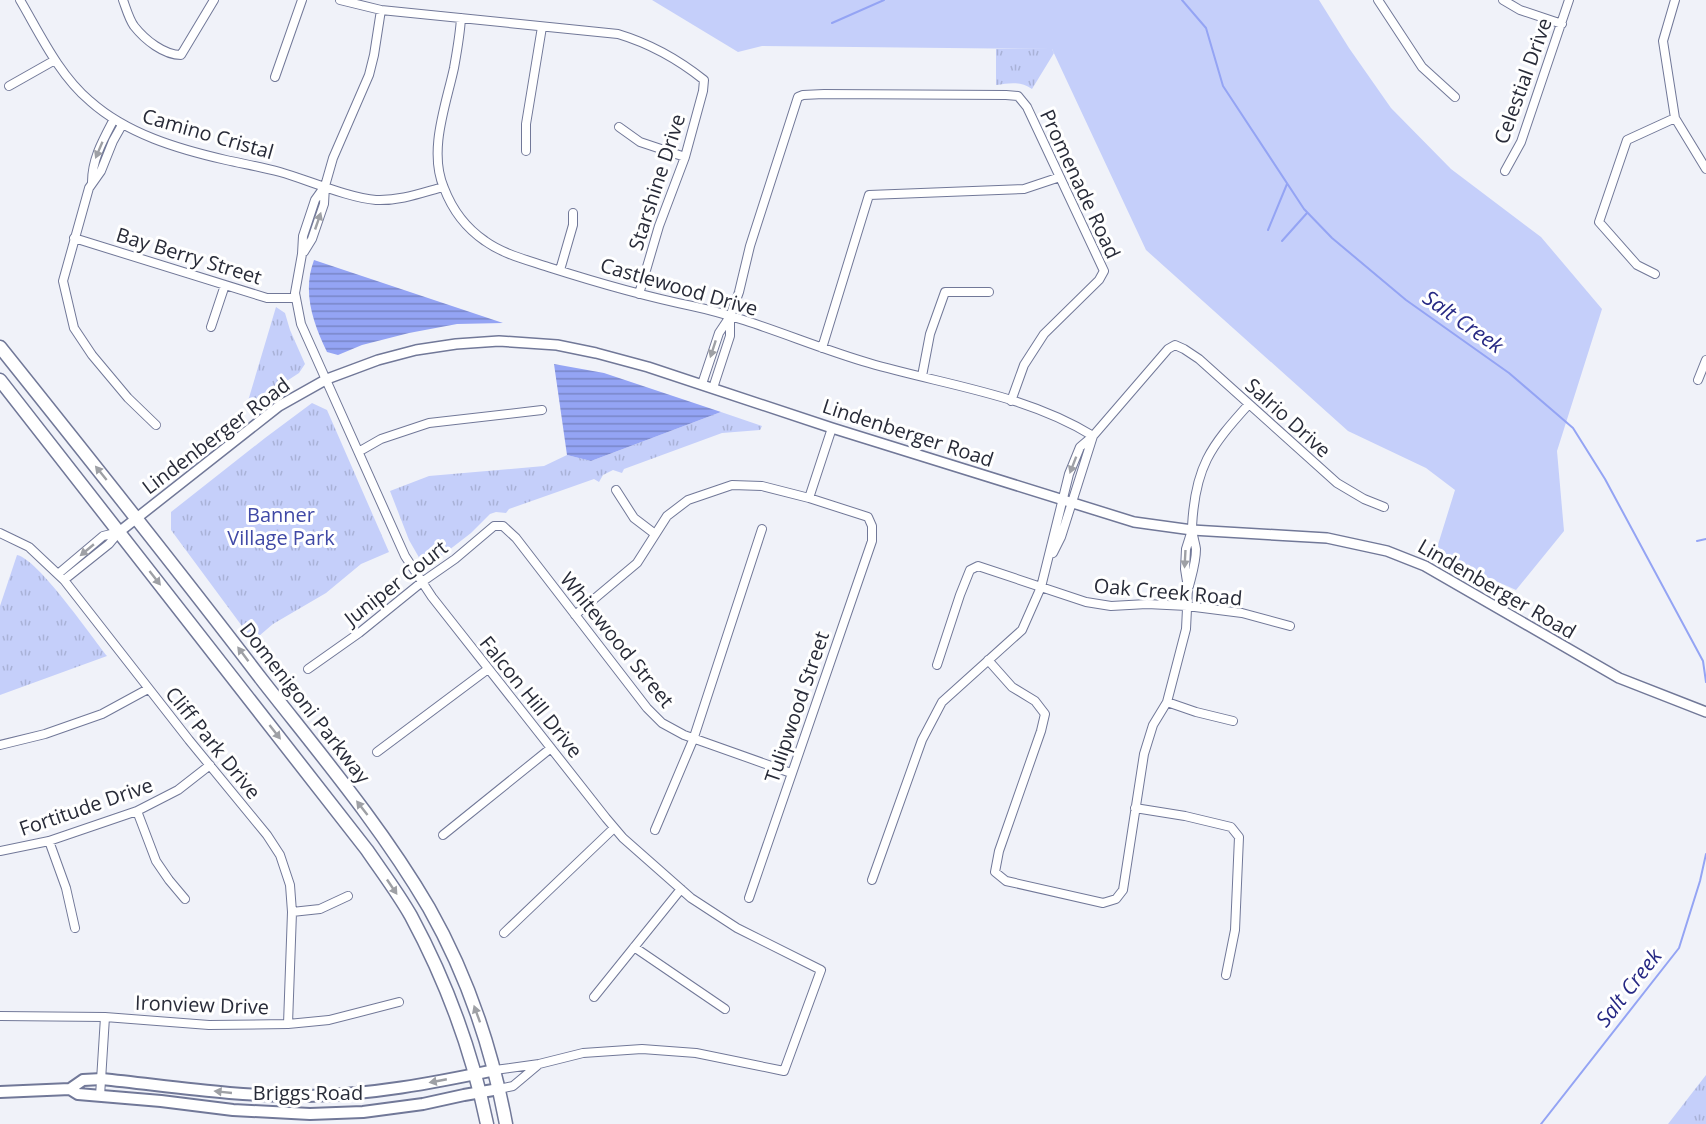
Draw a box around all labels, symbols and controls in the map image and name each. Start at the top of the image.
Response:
street label: Celestial Drive [1487,14,1558,148]
street label: Camino Cristal [139,102,277,165]
street label: Promenade Road [1034,105,1127,263]
street label: Starshine Drive [622,110,691,253]
one-way arrow [94,141,104,159]
one-way arrow [314,212,324,230]
street label: Bay Berry Street [113,221,265,290]
street label: Castlewood Drive [597,251,761,322]
water label: Salt Creek [1418,283,1510,359]
one-way arrow [708,340,718,358]
street label: Lindenberger Road [136,371,295,500]
street label: Salrio Drive [1240,372,1337,463]
street label: Lindenberger Road [819,392,997,473]
one-way arrow [1068,456,1077,474]
one-way arrow [95,465,107,480]
park label: Banner Village Park [227,501,335,551]
street label: Lindenberger Road [1413,532,1581,645]
street label: Juniper Court [337,534,453,633]
one-way arrow [79,543,95,556]
one-way arrow [1181,549,1190,568]
street label: Whitewood Street [554,566,680,713]
one-way arrow [148,570,161,586]
street label: Oak Creek Road [1093,572,1243,611]
street label: Domenigoni Parkway [234,617,377,790]
street label: Tulipwood Street [758,628,835,786]
street label: Falcon Hill Drive [474,630,589,763]
one-way arrow [236,646,249,662]
street label: Cliff Park Drive [160,681,267,805]
one-way arrow [268,724,280,739]
street label: Fortitude Drive [15,771,156,842]
one-way arrow [356,801,368,817]
one-way arrow [386,879,398,895]
water label: Salt Creek [1589,942,1668,1032]
street label: Ironview Drive [135,989,269,1020]
one-way arrow [472,1005,482,1023]
one-way arrow [428,1077,447,1086]
street label: Briggs Road [253,1079,363,1106]
one-way arrow [214,1087,233,1097]

